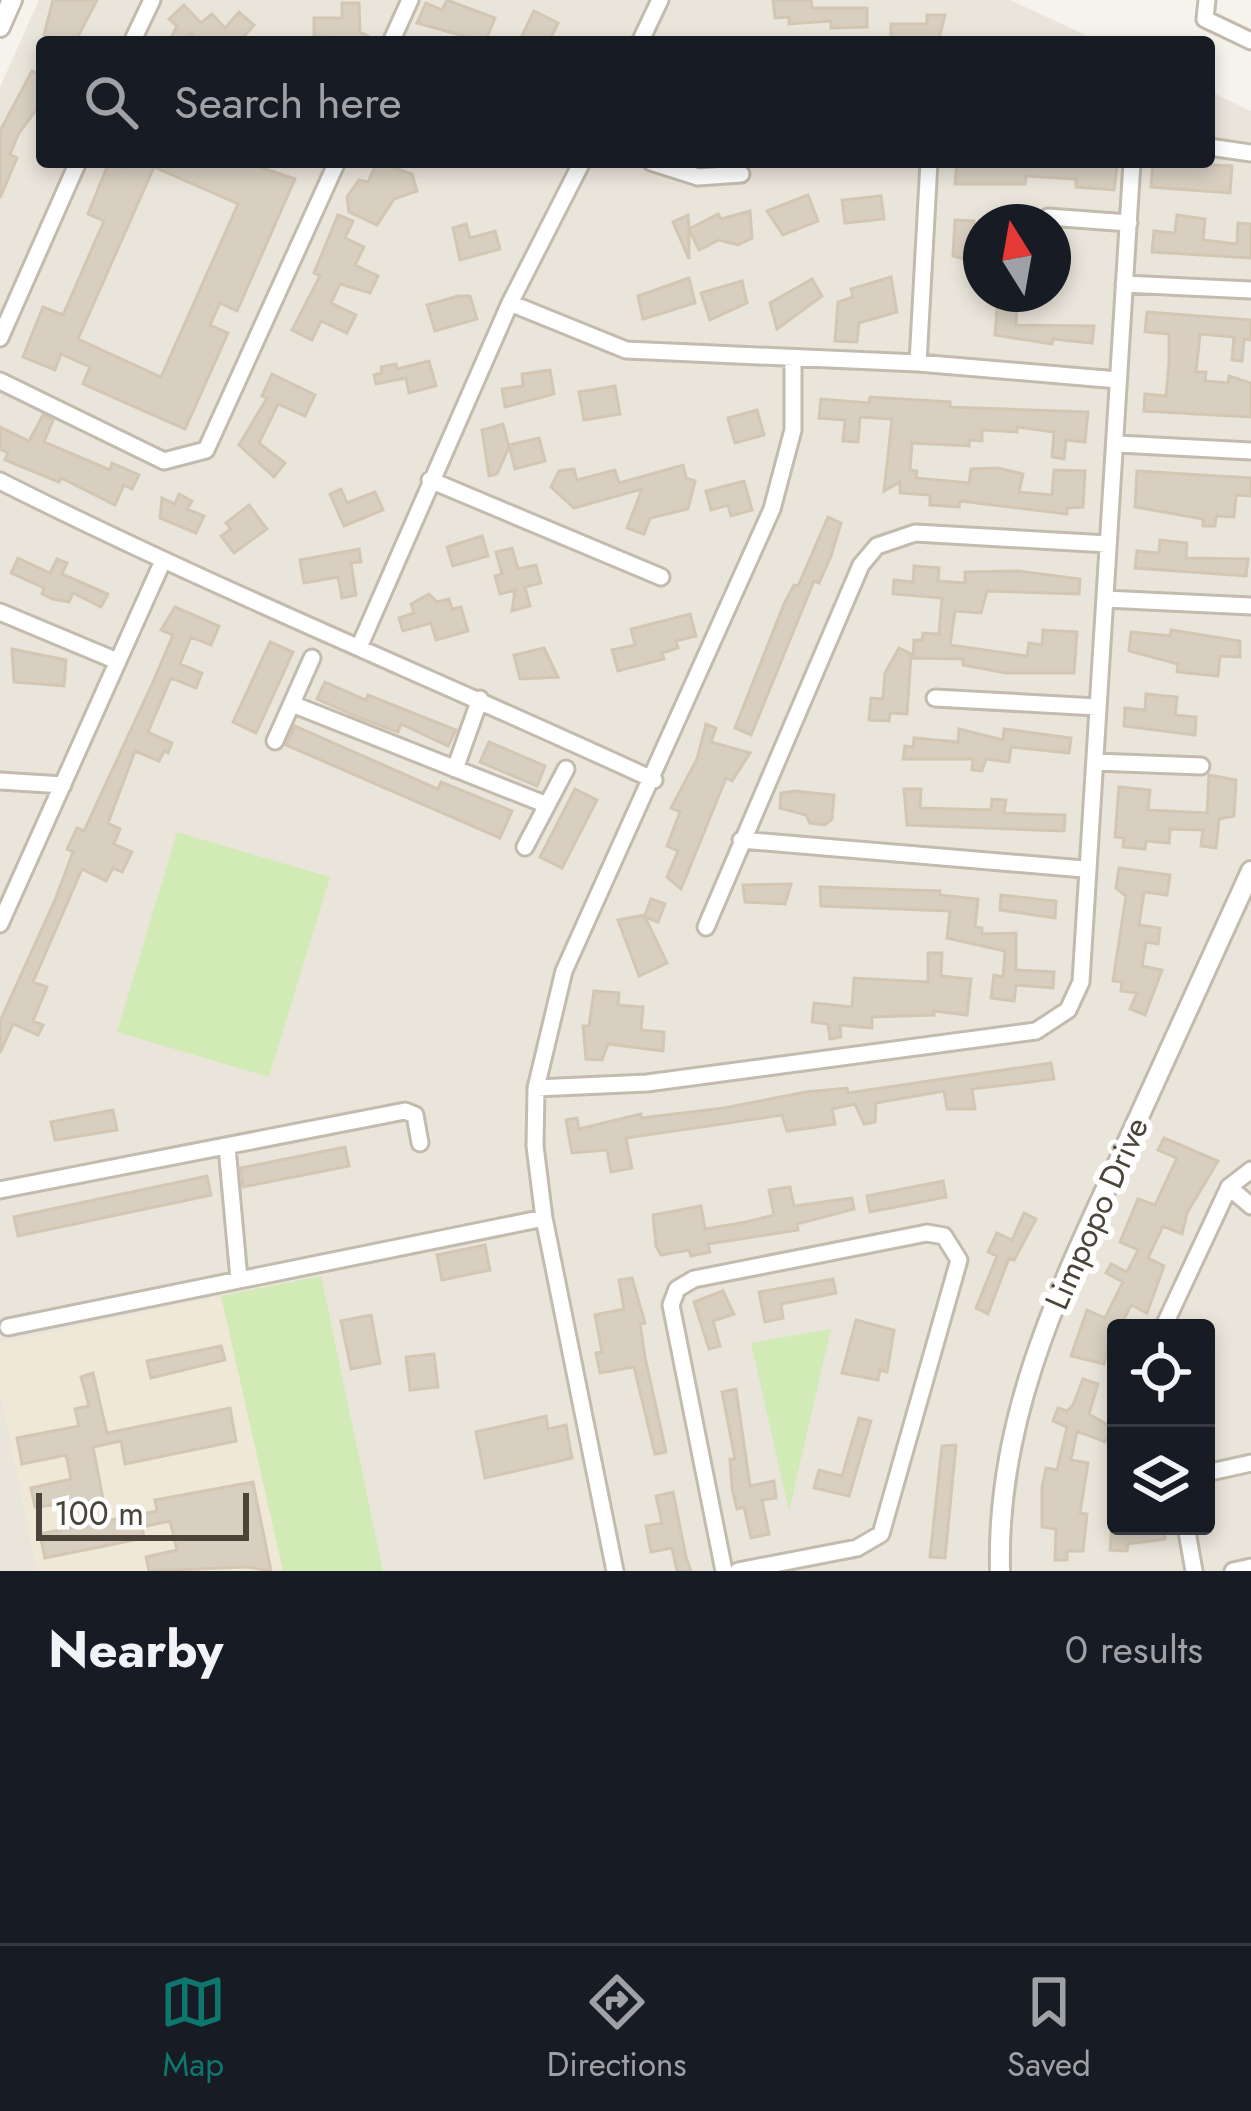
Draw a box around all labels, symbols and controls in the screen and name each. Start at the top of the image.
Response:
search box [36,36,1215,168]
icon: search [78,69,144,135]
text: Search here [174,70,402,135]
north arrow [963,204,1071,312]
street label: Limpopo Drive [1033,1110,1160,1317]
map controls [1107,1319,1215,1535]
button: locate [1107,1319,1215,1427]
button: layers [1107,1427,1215,1535]
scale bar [36,1487,249,1540]
text: 100 m [54,1490,144,1537]
text: Nearby [48,1612,223,1686]
text: 0 results [1065,1621,1203,1678]
tab: Map [160,1969,226,2088]
tab: Directions [547,1969,687,2088]
tab: Saved [1007,1969,1091,2088]

